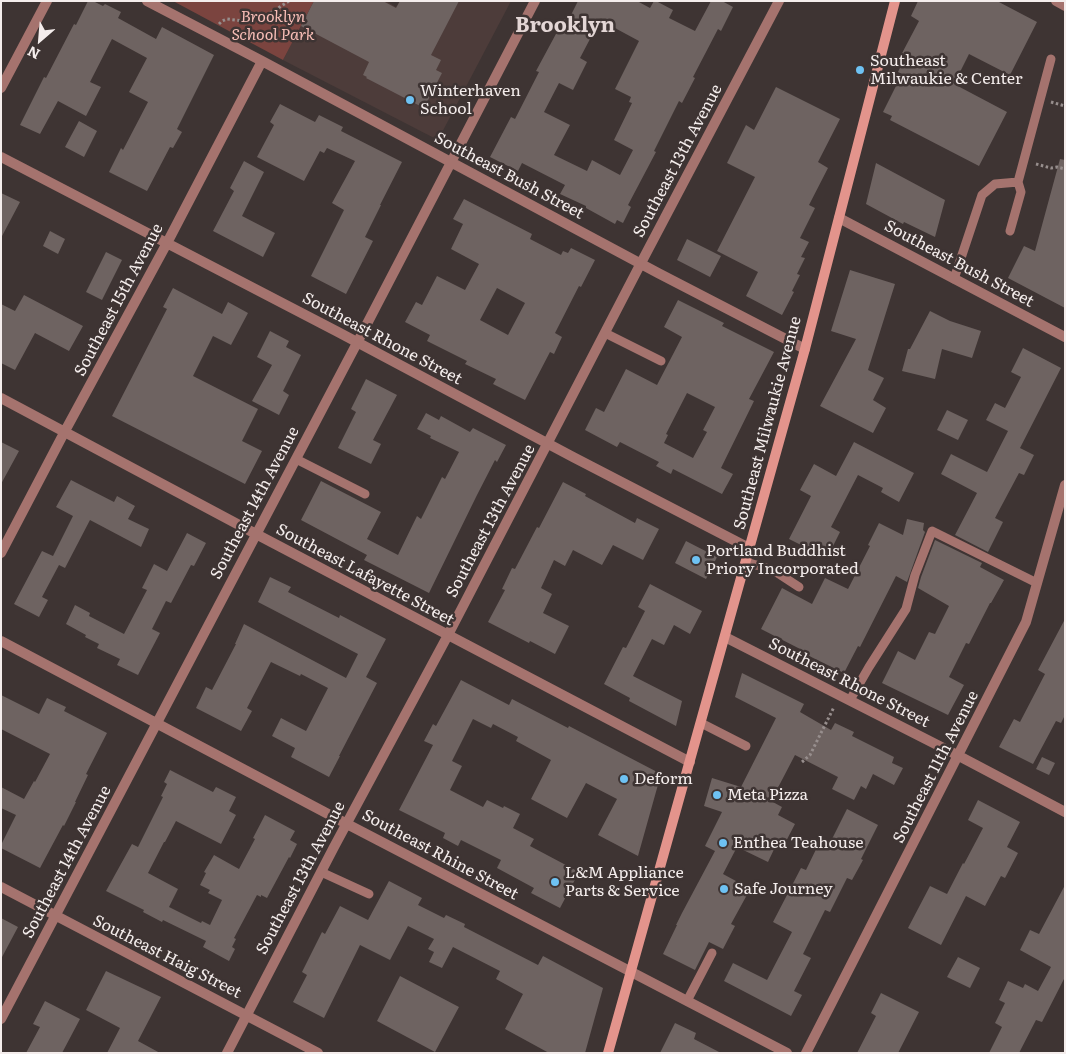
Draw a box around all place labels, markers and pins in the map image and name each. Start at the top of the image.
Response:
place label: Southeast Milwaukie & Center [870,51,1023,89]
marker: Southeast Milwaukie & Center [854,64,866,76]
place label: Winterhaven School [420,81,521,119]
marker: Winterhaven School [404,94,416,106]
place label: Portland Buddhist Priory Incorporated [706,541,859,579]
marker: Portland Buddhist Priory Incorporated [690,554,702,566]
place label: Deform [634,769,693,789]
marker: Deform [618,773,630,785]
place label: Meta Pizza [727,785,808,805]
marker: Meta Pizza [711,789,723,801]
place label: Enthea Teahouse [733,833,863,853]
marker: Enthea Teahouse [717,837,729,849]
place label: L&M Appliance Parts & Service [565,863,684,901]
marker: L&M Appliance Parts & Service [549,876,561,888]
place label: Safe Journey [734,879,833,899]
marker: Safe Journey [718,883,730,895]

